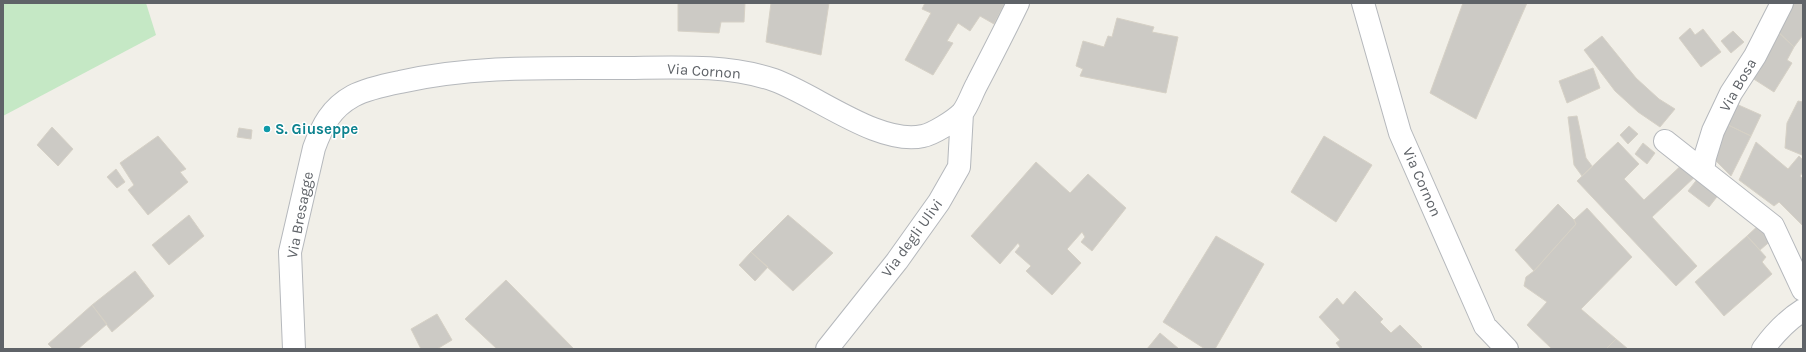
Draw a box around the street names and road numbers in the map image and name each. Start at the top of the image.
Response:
street label: Via Bosa [1716,55,1760,115]
street label: Via Cornon [667,59,741,83]
street label: Via Cornon [1399,145,1445,219]
street label: Via Bresagge [283,170,317,260]
street label: Via degli Ulivi [878,195,946,281]

